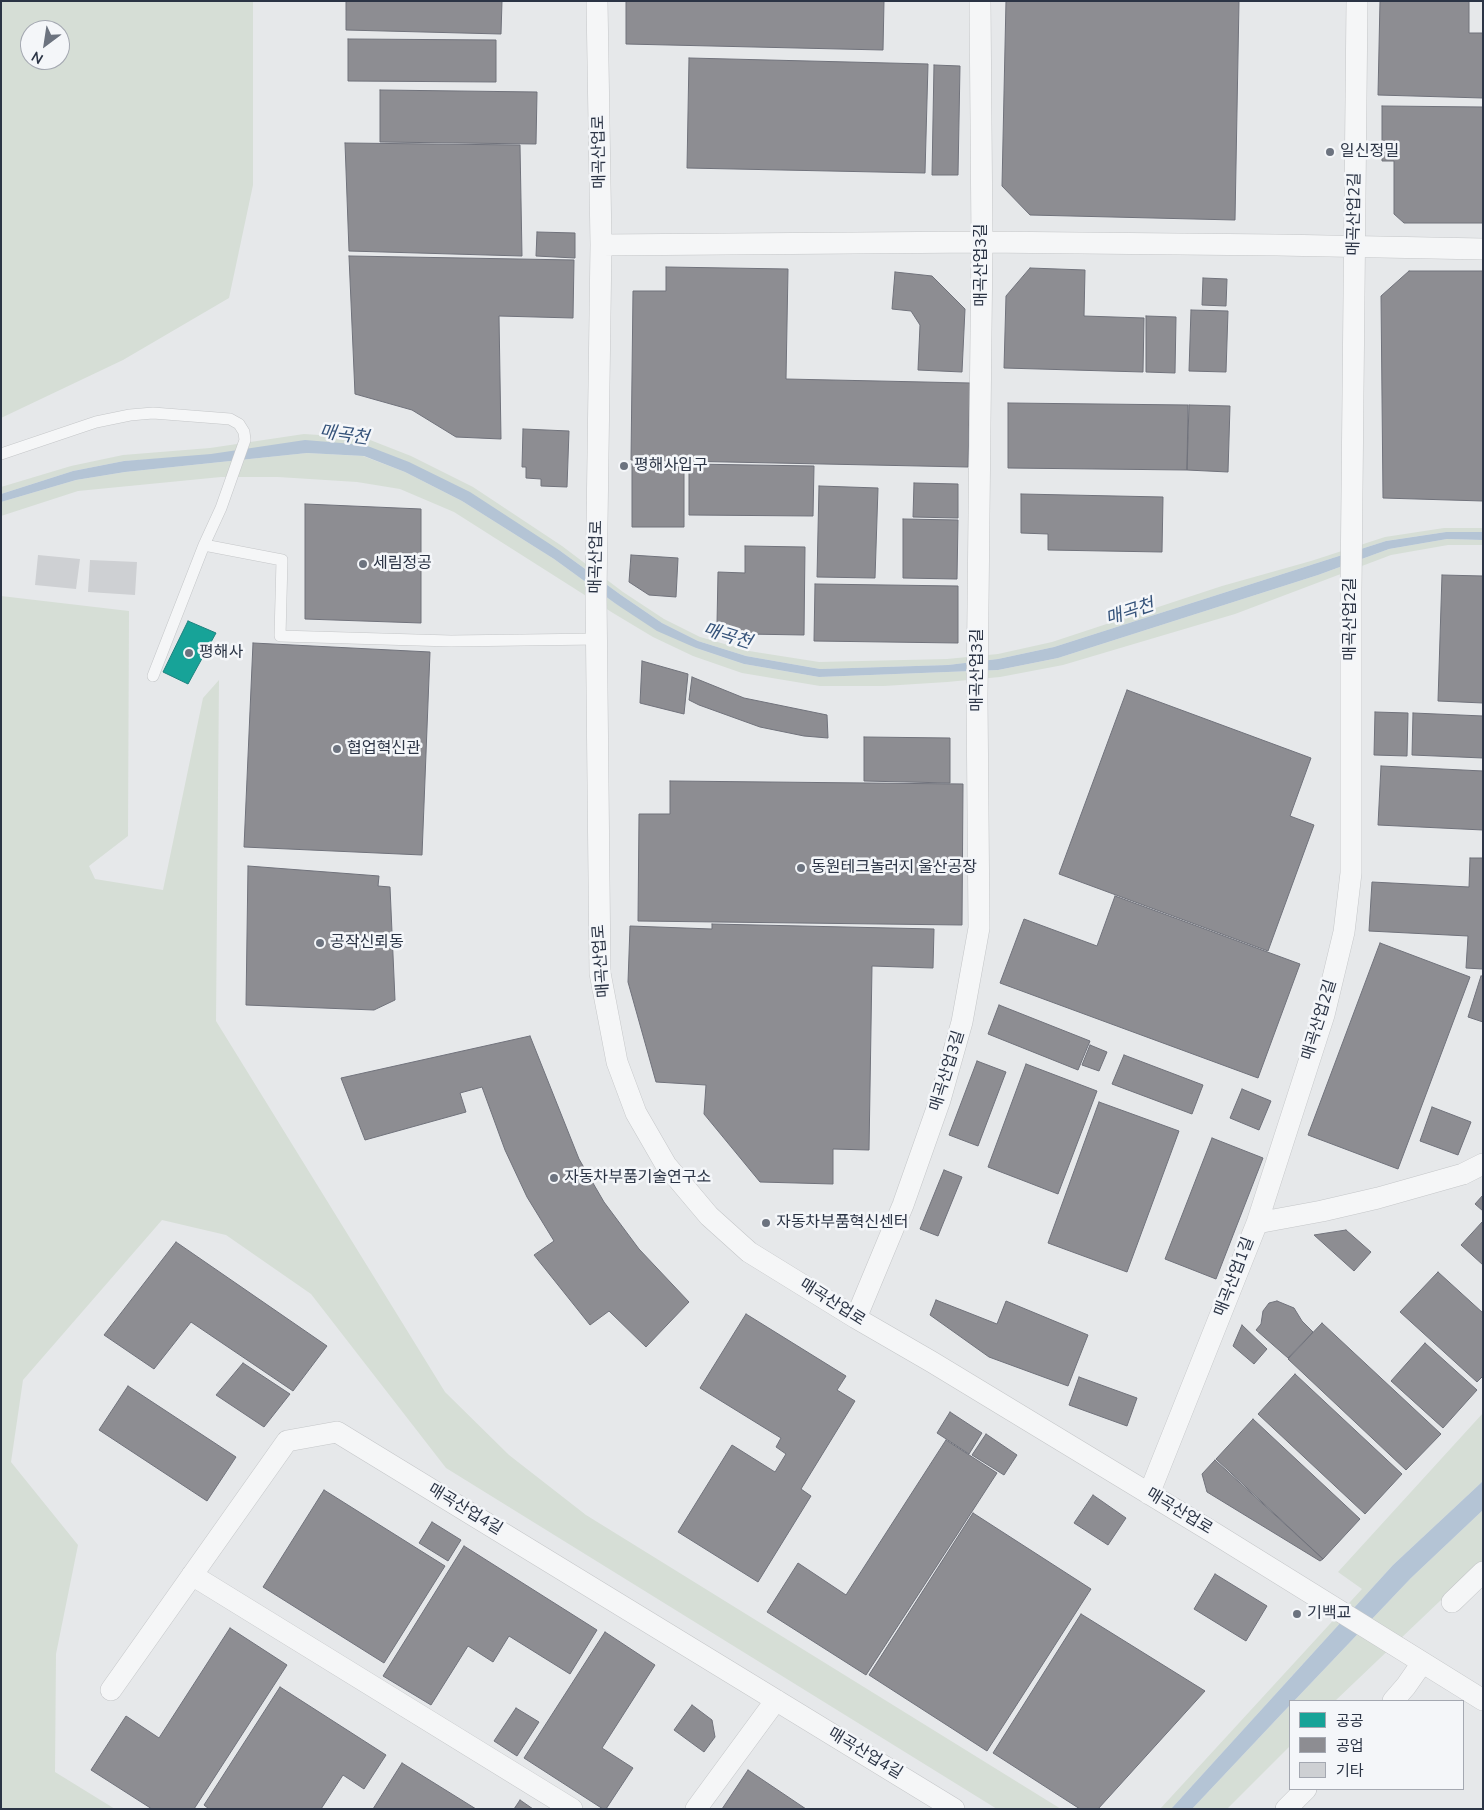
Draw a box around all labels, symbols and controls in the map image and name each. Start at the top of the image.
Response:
north arrow [20,20,70,70]
text: N [28,47,47,68]
street label: 매곡산업로 [590,115,610,189]
place label: 일신정밀 [1340,142,1399,162]
marker: 일신정밀 [1324,146,1336,158]
street label: 매곡산업2길 [1345,172,1365,256]
street label: 매곡산업3길 [972,223,992,307]
water label: 매곡천 [318,422,370,450]
place label: 평해사입구 [634,456,708,476]
marker: 평해사입구 [618,460,630,472]
street label: 매곡산업로 [587,520,607,594]
place label: 세림정공 [373,554,432,574]
marker: 세림정공 [357,558,369,570]
street label: 매곡산업2길 [1341,577,1361,661]
water label: 매곡천 [1103,595,1157,631]
water label: 매곡천 [700,619,754,655]
street label: 매곡산업3길 [968,628,988,712]
place label: 평해사 [199,643,243,663]
marker: 평해사 [183,647,195,659]
place label: 협업혁신관 [347,739,421,759]
marker: 협업혁신관 [331,743,343,755]
place label: 동원테크놀러지 울산공장 [811,858,977,878]
marker: 동원테크놀러지 울산공장 [795,862,807,874]
street label: 매곡산업로 [590,924,614,998]
place label: 공작신뢰동 [330,933,404,953]
marker: 공작신뢰동 [314,937,326,949]
street label: 매곡산업2길 [1299,977,1341,1063]
street label: 매곡산업3길 [927,1028,969,1114]
place label: 자동차부품기술연구소 [564,1168,711,1188]
marker: 자동차부품기술연구소 [548,1172,560,1184]
place label: 자동차부품혁신센터 [776,1213,908,1233]
marker: 자동차부품혁신센터 [760,1217,772,1229]
street label: 매곡산업1길 [1211,1235,1259,1319]
street label: 매곡산업로 [796,1275,868,1331]
street label: 매곡산업4길 [424,1480,506,1540]
street label: 매곡산업로 [1143,1485,1215,1539]
place label: 기백교 [1307,1604,1351,1624]
marker: 기백교 [1291,1608,1303,1620]
legend [1289,1700,1464,1790]
text: 공공 [1336,1711,1364,1731]
street label: 매곡산업4길 [824,1724,906,1784]
text: 공업 [1336,1736,1364,1756]
text: 기타 [1336,1761,1364,1781]

